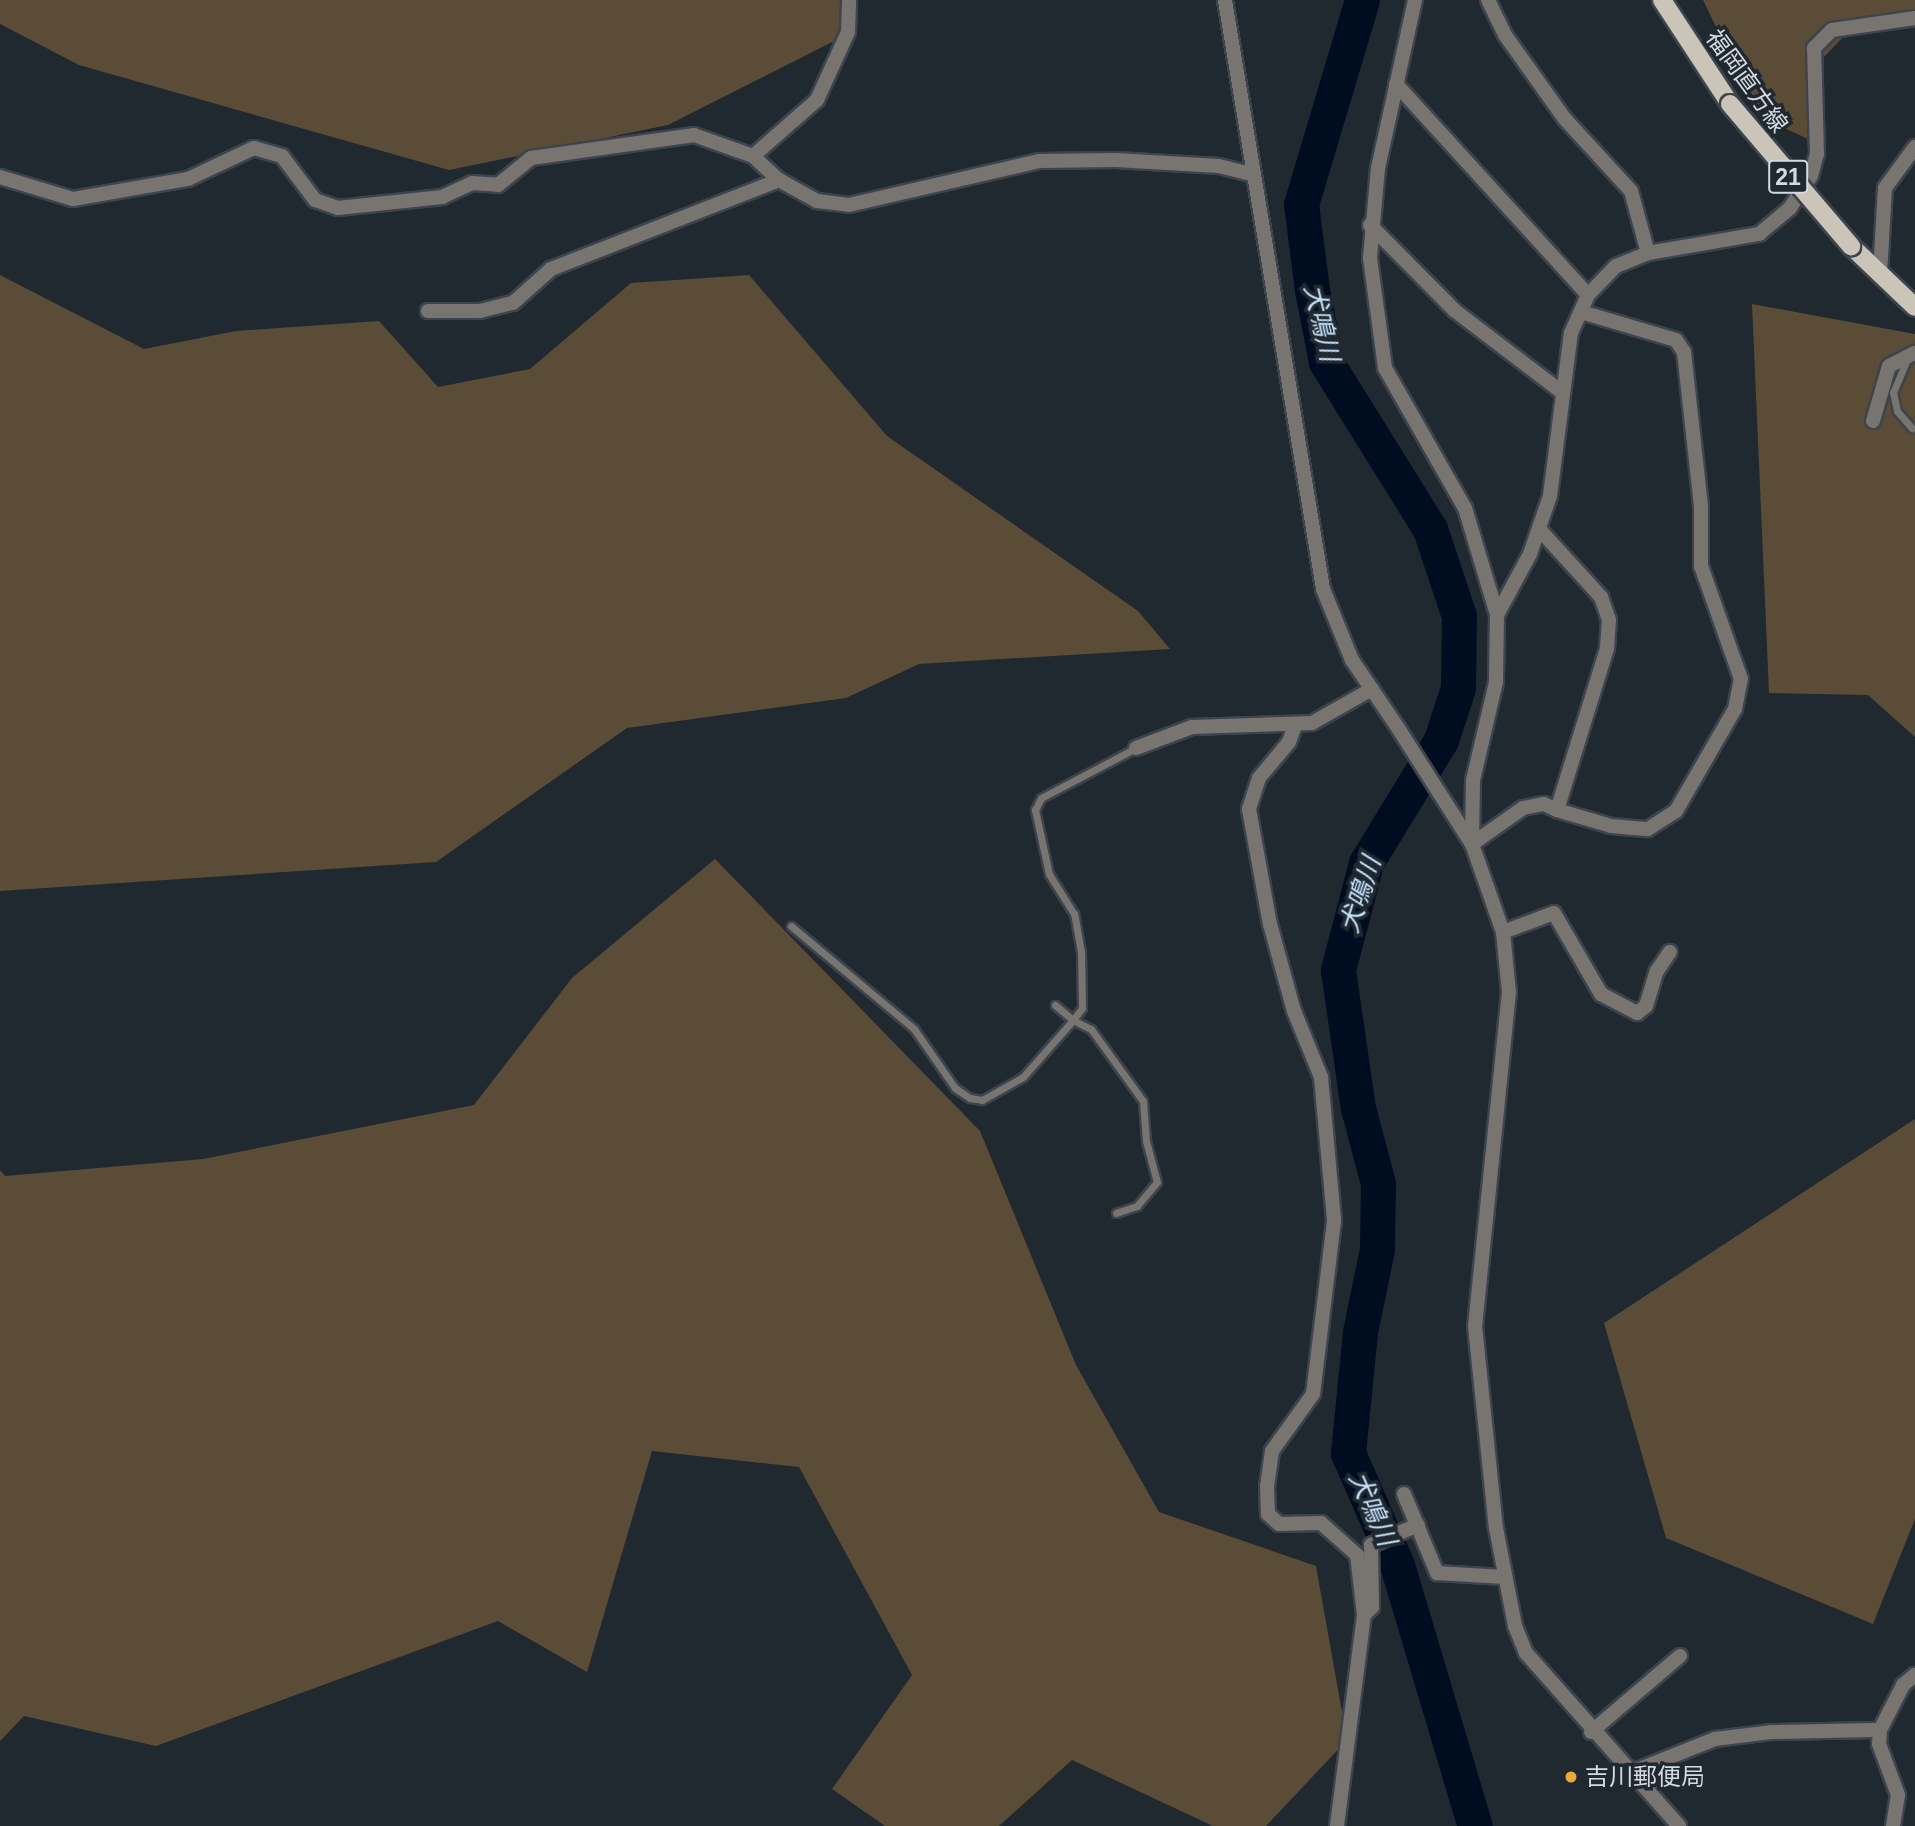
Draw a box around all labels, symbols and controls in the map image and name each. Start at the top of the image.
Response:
street label: 福岡直方線 [1700,24,1794,138]
road number: 21 [1767,158,1809,196]
water label: 犬鳴川 [1297,281,1345,365]
water label: 犬鳴川 [1334,853,1388,937]
water label: 犬鳴川 [1342,1467,1402,1551]
place label: 吉川郵便局 [1585,1763,1705,1791]
marker: 吉川郵便局 [1563,1769,1579,1785]

